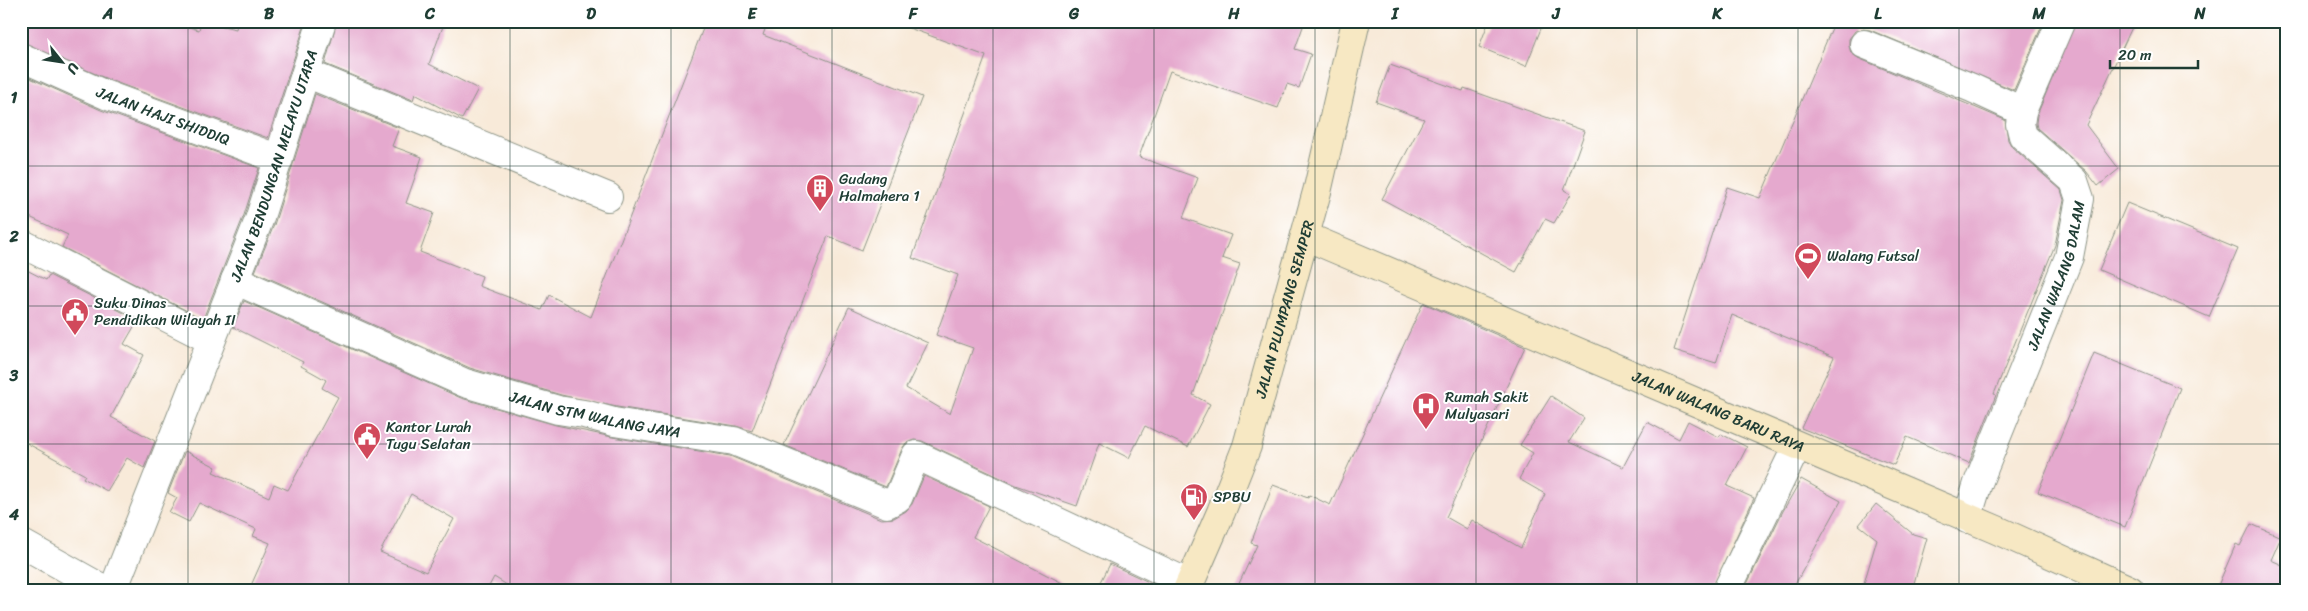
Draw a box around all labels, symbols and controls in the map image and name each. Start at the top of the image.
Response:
text: A [102,0,113,28]
text: B [264,0,275,28]
text: C [424,0,436,28]
text: D [586,0,596,28]
text: E [748,0,758,28]
text: F [908,0,919,28]
text: G [1068,0,1080,28]
text: H [1227,0,1240,28]
text: I [1391,0,1400,28]
text: J [1551,0,1561,28]
text: K [1711,0,1723,28]
text: L [1874,0,1882,28]
text: M [2031,0,2046,28]
text: N [2193,0,2206,28]
north arrow [38,38,88,88]
scale bar [2110,38,2198,70]
text: 20 m [2118,42,2152,68]
street label: JALAN BENDUNGAN MELAYU UTARA [222,46,325,287]
text: U [59,58,86,79]
street label: JALAN HAJI SHIDDIQ [91,79,234,153]
text: 1 [11,83,18,112]
place label: Gudang Halmahera 1 [839,166,920,209]
building icon: Gudang Halmahera 1 [805,173,835,212]
street label: JALAN WALANG DALAM [2019,198,2093,355]
street label: JALAN PLUMPANG SEMPER [1247,217,1322,402]
text: 2 [8,222,19,251]
sports icon: Walang Futsal [1793,241,1823,280]
place label: Walang Futsal [1827,243,1920,269]
place label: Suku Dinas Pendidikan Wilayah II [94,290,236,333]
public building icon: Suku Dinas Pendidikan Wilayah II [60,297,90,336]
text: 3 [9,361,19,390]
street label: JALAN WALANG BARU RAYA [1627,363,1808,460]
street label: JALAN STM WALANG JAYA [505,383,682,445]
place label: Rumah Sakit Mulyasari [1445,384,1529,427]
hospital icon: Rumah Sakit Mulyasari [1411,391,1441,430]
place label: Kantor Lurah Tugu Selatan [386,414,472,457]
public building icon: Kantor Lurah Tugu Selatan [352,421,382,460]
fuel station icon: SPBU [1179,482,1209,521]
place label: SPBU [1213,484,1252,510]
text: 4 [8,500,19,529]

